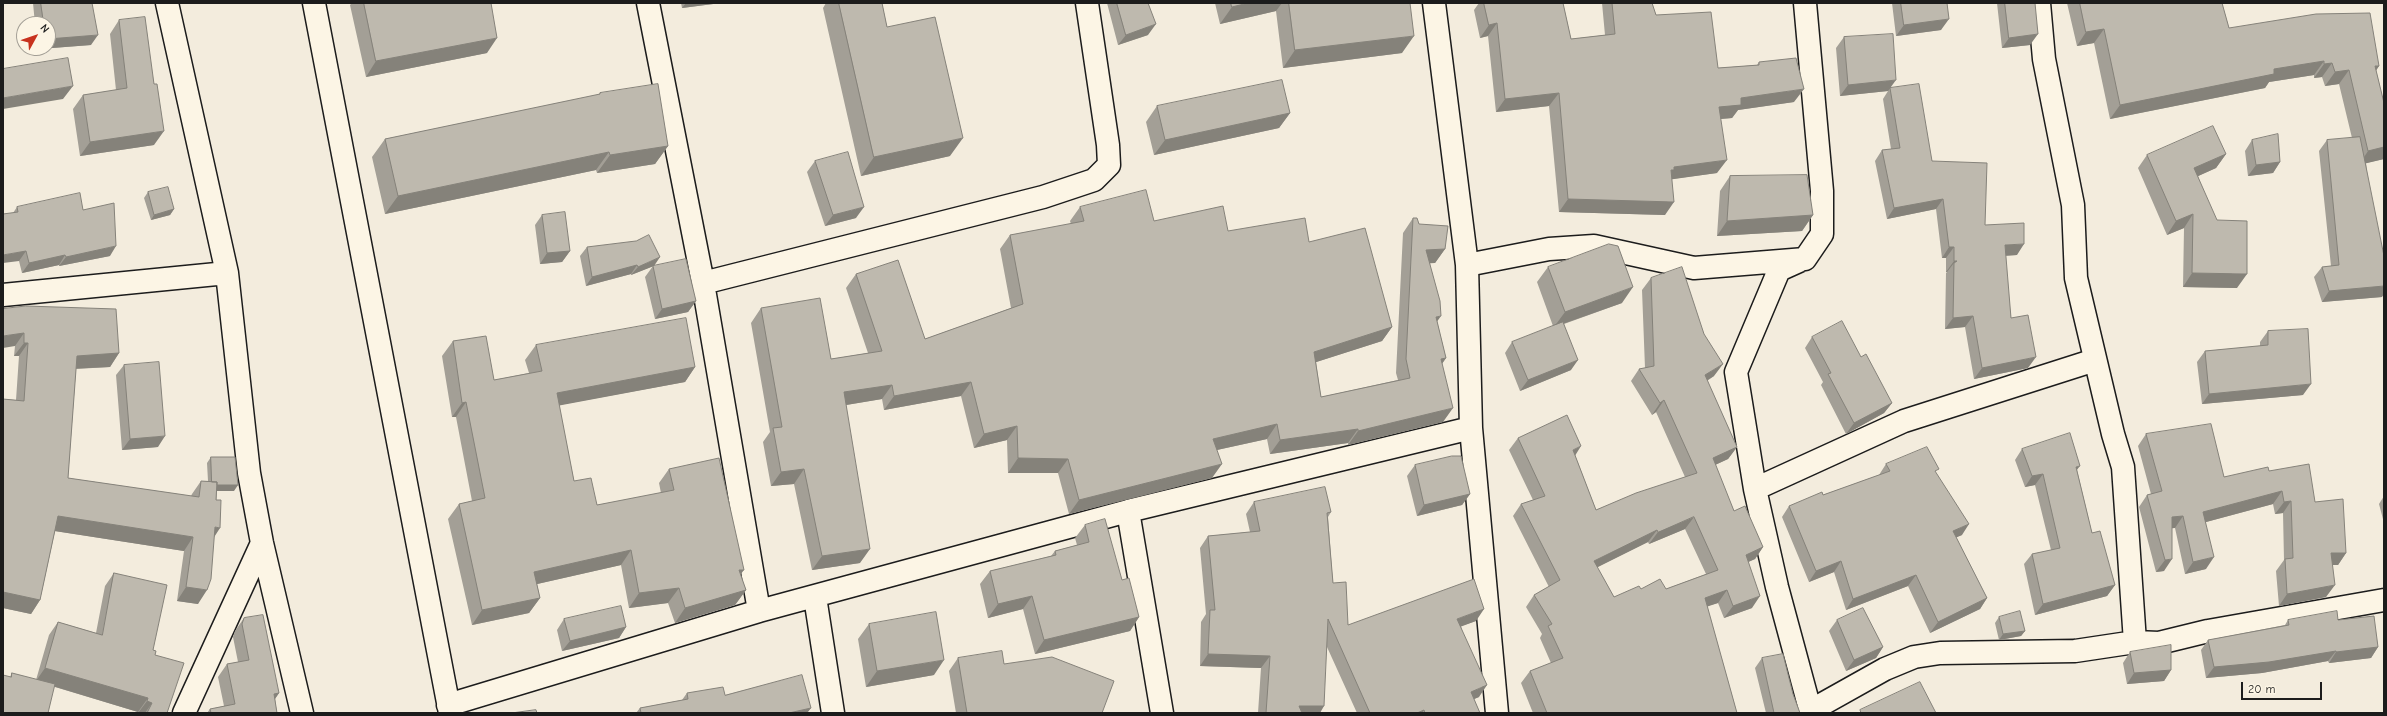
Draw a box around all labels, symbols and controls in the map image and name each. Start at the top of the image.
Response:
north arrow [16,16,56,56]
text: N [38,22,52,36]
scale bar [2243,674,2324,700]
text: 20 m [2248,682,2276,696]

